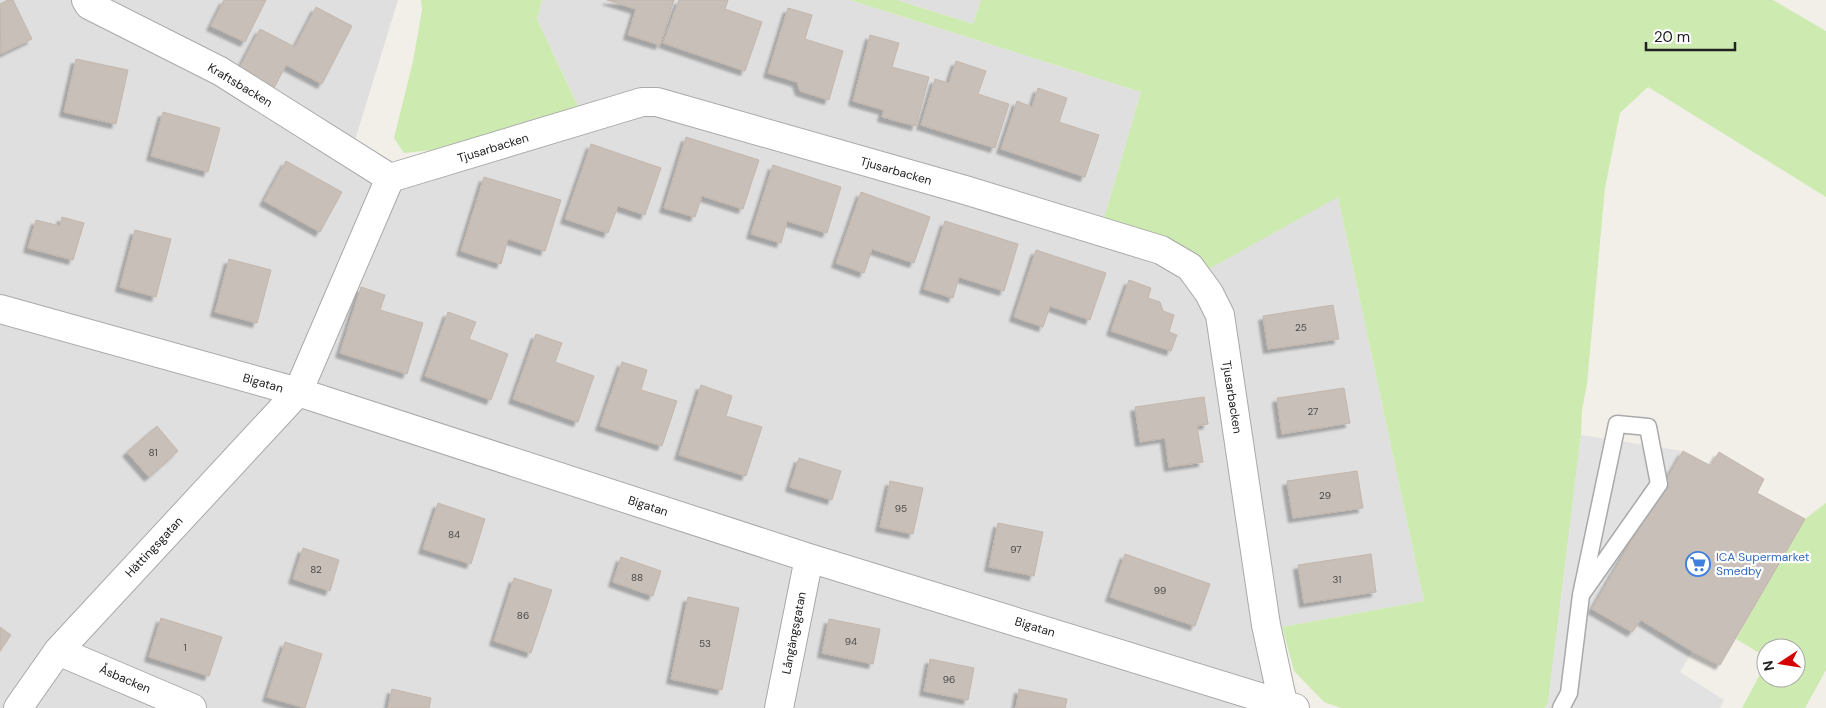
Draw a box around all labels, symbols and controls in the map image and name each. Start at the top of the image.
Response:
scale bar [1646,20,1735,52]
text: 20 m [1654,27,1690,47]
street label: Kraftsbacken [205,59,276,111]
street label: Tjusarbacken [455,130,531,166]
street label: Tjusarbacken [858,153,934,189]
house number: 25 [1295,321,1307,334]
street label: Tjusarbacken [1218,359,1246,435]
street label: Bigatan [241,370,285,396]
house number: 27 [1308,405,1318,418]
house number: 81 [149,446,158,459]
house number: 29 [1319,489,1331,502]
street label: Bigatan [626,492,670,520]
house number: 95 [895,502,907,515]
street label: Hättingsgatan [122,513,186,581]
house number: 84 [448,528,460,541]
house number: 97 [1010,543,1022,556]
place label: ICA Supermarket Smedby [1716,549,1810,579]
supermarket icon: ICA Supermarket Smedby [1685,551,1711,577]
house number: 82 [310,563,322,576]
house number: 88 [631,571,643,584]
house number: 31 [1333,573,1341,586]
house number: 99 [1154,584,1166,597]
street label: Långängsgatan [778,590,810,676]
house number: 86 [517,609,529,622]
street label: Bigatan [1013,613,1057,641]
house number: 94 [845,635,857,648]
house number: 53 [699,637,711,650]
north arrow [1756,638,1806,688]
house number: 1 [183,641,187,654]
text: N [1758,659,1778,673]
street label: Åsbacken [97,661,153,697]
house number: 96 [943,673,955,686]

